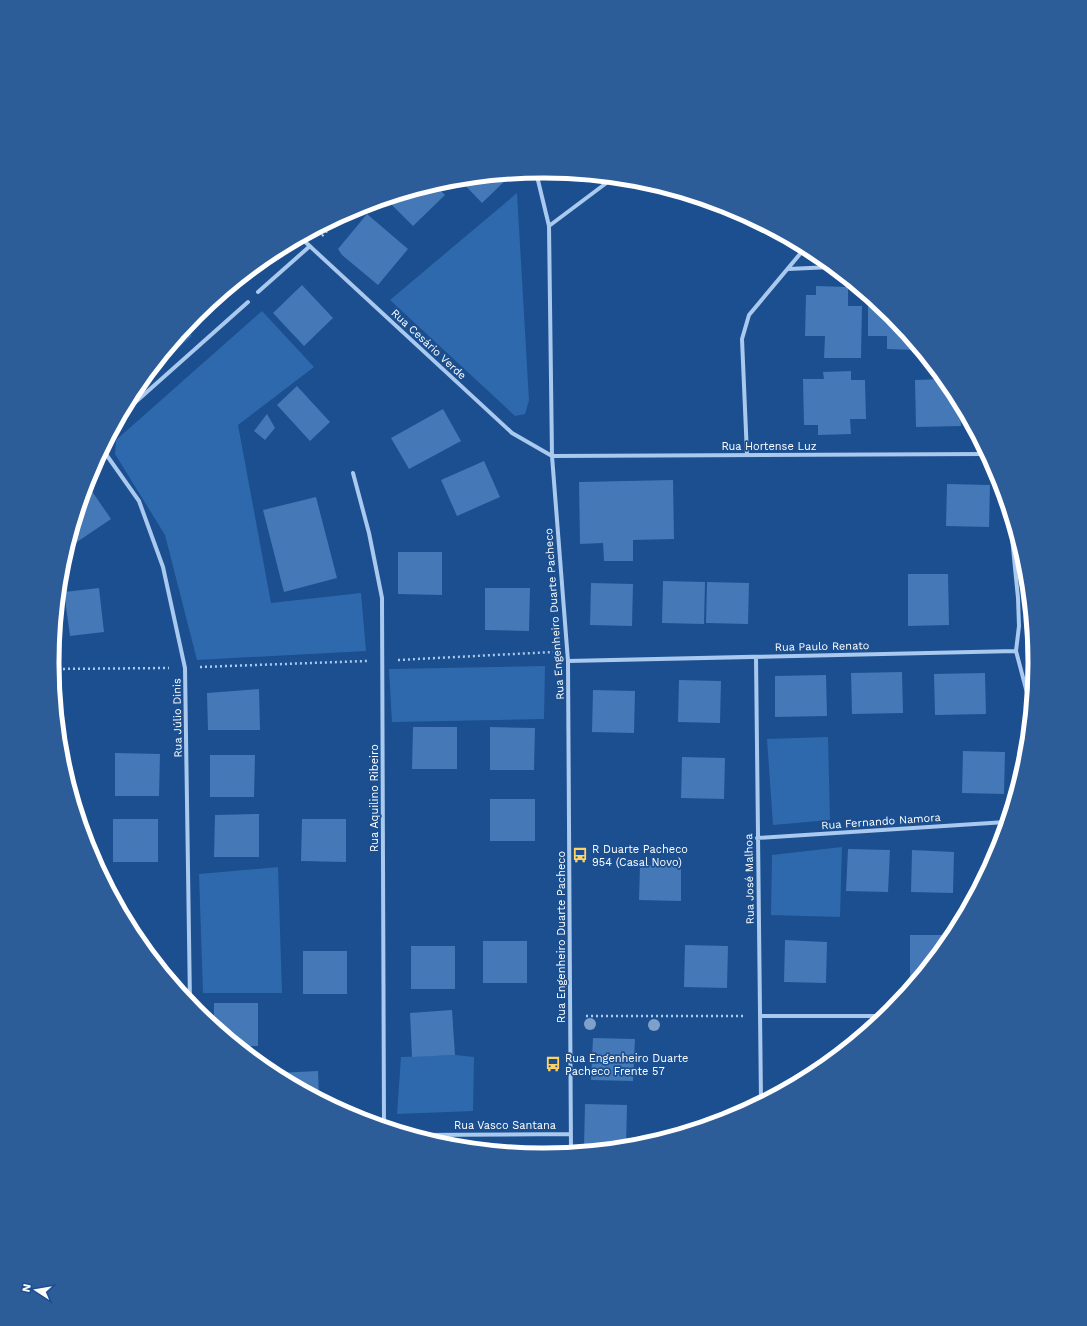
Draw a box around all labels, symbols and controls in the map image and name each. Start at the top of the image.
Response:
street label: Rua Cesário Verde [389,306,469,382]
street label: Rua Hortense Luz [721,440,817,453]
street label: Rua Engenheiro Duarte Pacheco [542,528,567,700]
street label: Rua Paulo Renato [775,639,869,654]
street label: Rua Júlio Dinis [170,678,185,758]
street label: Rua Aquilino Ribeiro [368,744,381,852]
street label: Rua Fernando Namora [821,811,941,832]
street label: Rua José Malhoa [742,834,757,924]
place label: R Duarte Pacheco 954 (Casal Novo) [592,843,688,869]
bus stop icon: R Duarte Pacheco 954 (Casal Novo) [571,846,589,864]
street label: Rua Engenheiro Duarte Pacheco [555,851,568,1023]
place label: Rua Engenheiro Duarte Pacheco Frente 57 [565,1052,688,1078]
bus stop icon: Rua Engenheiro Duarte Pacheco Frente 57 [544,1055,562,1073]
street label: Rua Vasco Santana [454,1119,556,1132]
north arrow [16,1270,56,1310]
text: N [20,1283,34,1293]

